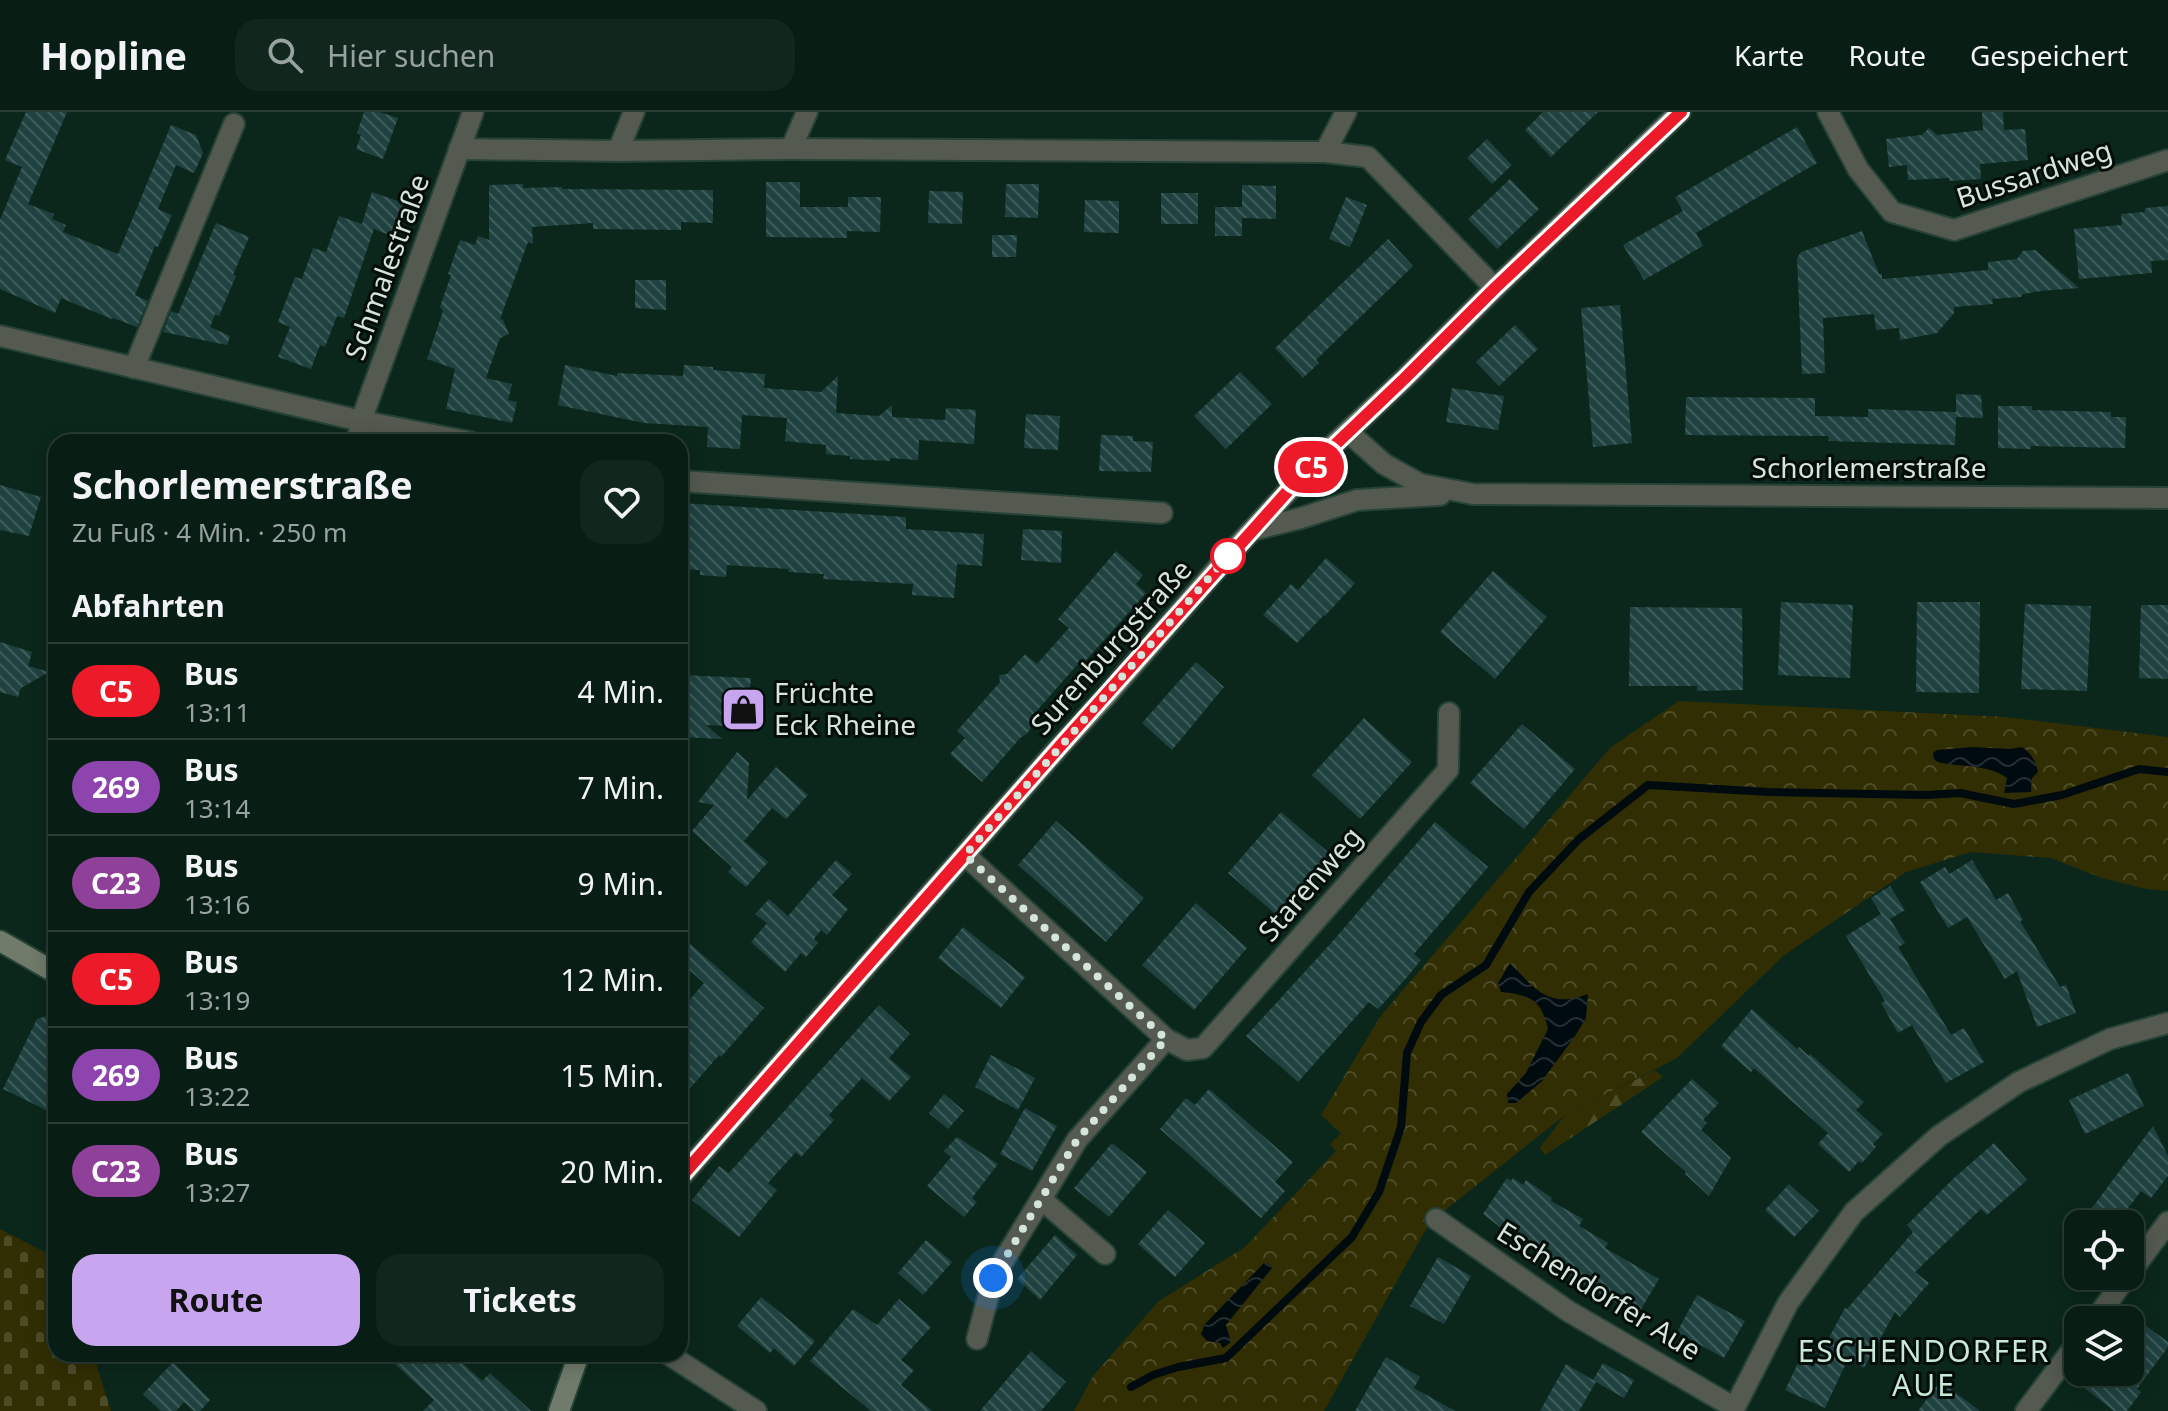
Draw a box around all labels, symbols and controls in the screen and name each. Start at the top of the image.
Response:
search box [235,19,795,91]
text: Hopline [40,29,187,81]
icon: search [263,33,307,77]
text: Hier suchen [327,35,495,76]
text: Karte [1734,36,1804,74]
text: Route [1848,36,1926,74]
text: Gespeichert [1970,36,2128,74]
street label: Bussardweg [1951,130,2116,216]
street label: Schmalestraße [335,169,437,365]
line badge: C5 [1275,441,1347,493]
text: C5 [1294,448,1328,486]
street label: Schorlemerstraße [1752,448,1986,486]
text: Schorlemerstraße [72,458,413,510]
button: heart [580,460,664,544]
text: Zu Fuß · 4 Min. · 250 m [72,514,347,550]
unlabelled marker [1211,539,1245,573]
street label: Surenburgstraße [1021,551,1199,742]
text: Abfahrten [72,585,225,626]
text: Bus [184,653,239,694]
text: 4 Min. [578,671,664,712]
text: C5 [99,672,133,710]
place label: Früchte Eck Rheine [774,673,916,743]
shop icon: Früchte Eck Rheine [719,685,767,733]
text: 13:11 [184,694,250,730]
text: Bus [184,749,239,790]
text: 7 Min. [578,767,664,808]
text: 269 [92,768,140,806]
text: 13:14 [184,790,250,826]
street label: Starenweg [1249,818,1370,949]
text: Bus [184,845,239,886]
text: 9 Min. [578,863,664,904]
text: C23 [91,864,141,902]
text: 13:16 [184,886,250,922]
text: Bus [184,941,239,982]
text: 12 Min. [560,959,664,1000]
text: C5 [99,960,133,998]
text: 13:19 [184,982,250,1018]
text: Bus [184,1037,239,1078]
text: 15 Min. [560,1055,664,1096]
text: 269 [92,1056,140,1094]
text: 13:22 [184,1078,250,1114]
text: Bus [184,1133,239,1174]
text: 20 Min. [560,1151,664,1192]
text: C23 [91,1152,141,1190]
text: 13:27 [184,1174,250,1210]
map controls [2064,1210,2144,1386]
button: locate [2064,1210,2144,1290]
street label: Eschendorfer Aue [1490,1212,1709,1368]
button: Route [72,1254,360,1346]
button: Tickets [376,1254,664,1346]
your location [973,1258,1013,1298]
button: layers [2064,1306,2144,1386]
district label: ESCHENDORFER AUE [1798,1330,2050,1405]

